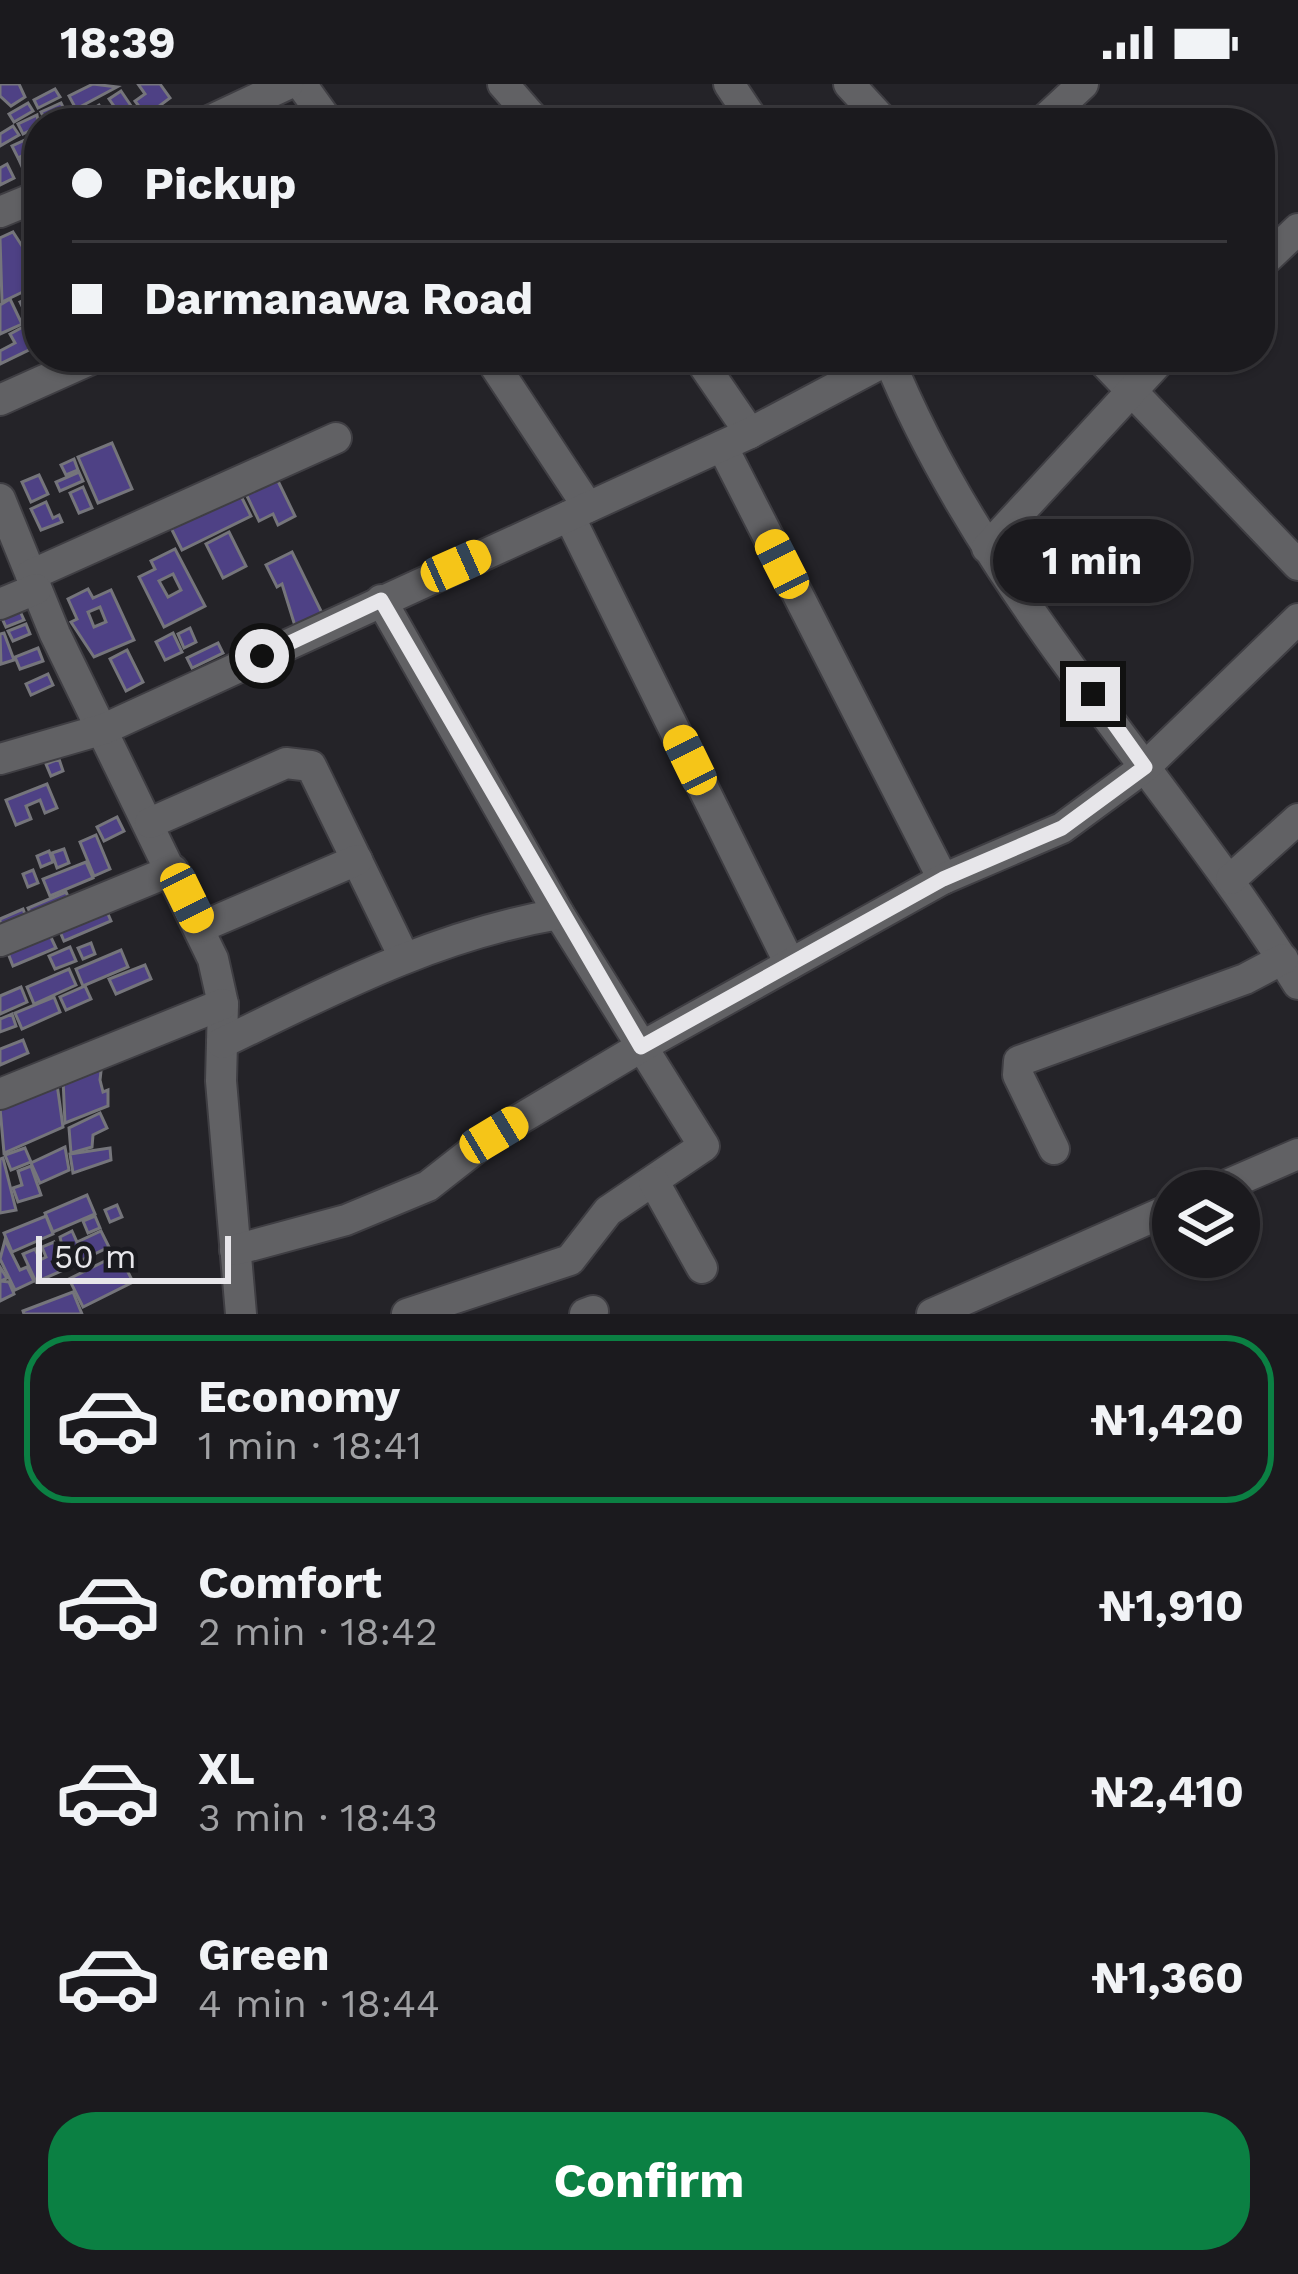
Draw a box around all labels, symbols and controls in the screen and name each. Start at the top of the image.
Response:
text: 18:39 [60,16,176,69]
text: Pickup [144,157,296,210]
text: Darmanawa Road [144,272,533,325]
callout: 1 min [994,520,1192,604]
car [750,524,814,604]
car [416,535,496,597]
text: 1 min [1042,538,1142,583]
route start [235,629,289,683]
route end [1066,667,1120,721]
car [658,720,722,800]
car [155,858,219,938]
car [454,1101,534,1169]
map controls [1152,1170,1260,1278]
button: layers [1152,1170,1260,1278]
scale bar [36,1230,231,1283]
text: 50 m [54,1237,136,1276]
icon: car [54,1365,162,1473]
text: Economy [198,1370,400,1423]
text: ₦1,420 [1090,1393,1244,1446]
text: 1 min · 18:41 [198,1423,422,1468]
icon: car [54,1551,162,1659]
text: Comfort [198,1556,382,1609]
text: ₦1,910 [1098,1579,1244,1632]
text: 2 min · 18:42 [198,1609,438,1654]
icon: car [54,1737,162,1845]
text: XL [198,1742,255,1795]
text: ₦2,410 [1091,1765,1244,1818]
text: 3 min · 18:43 [198,1795,438,1840]
icon: car [54,1923,162,2031]
text: Green [198,1928,330,1981]
text: ₦1,360 [1091,1951,1244,2004]
text: 4 min · 18:44 [198,1981,440,2026]
button: Confirm [48,2112,1250,2250]

